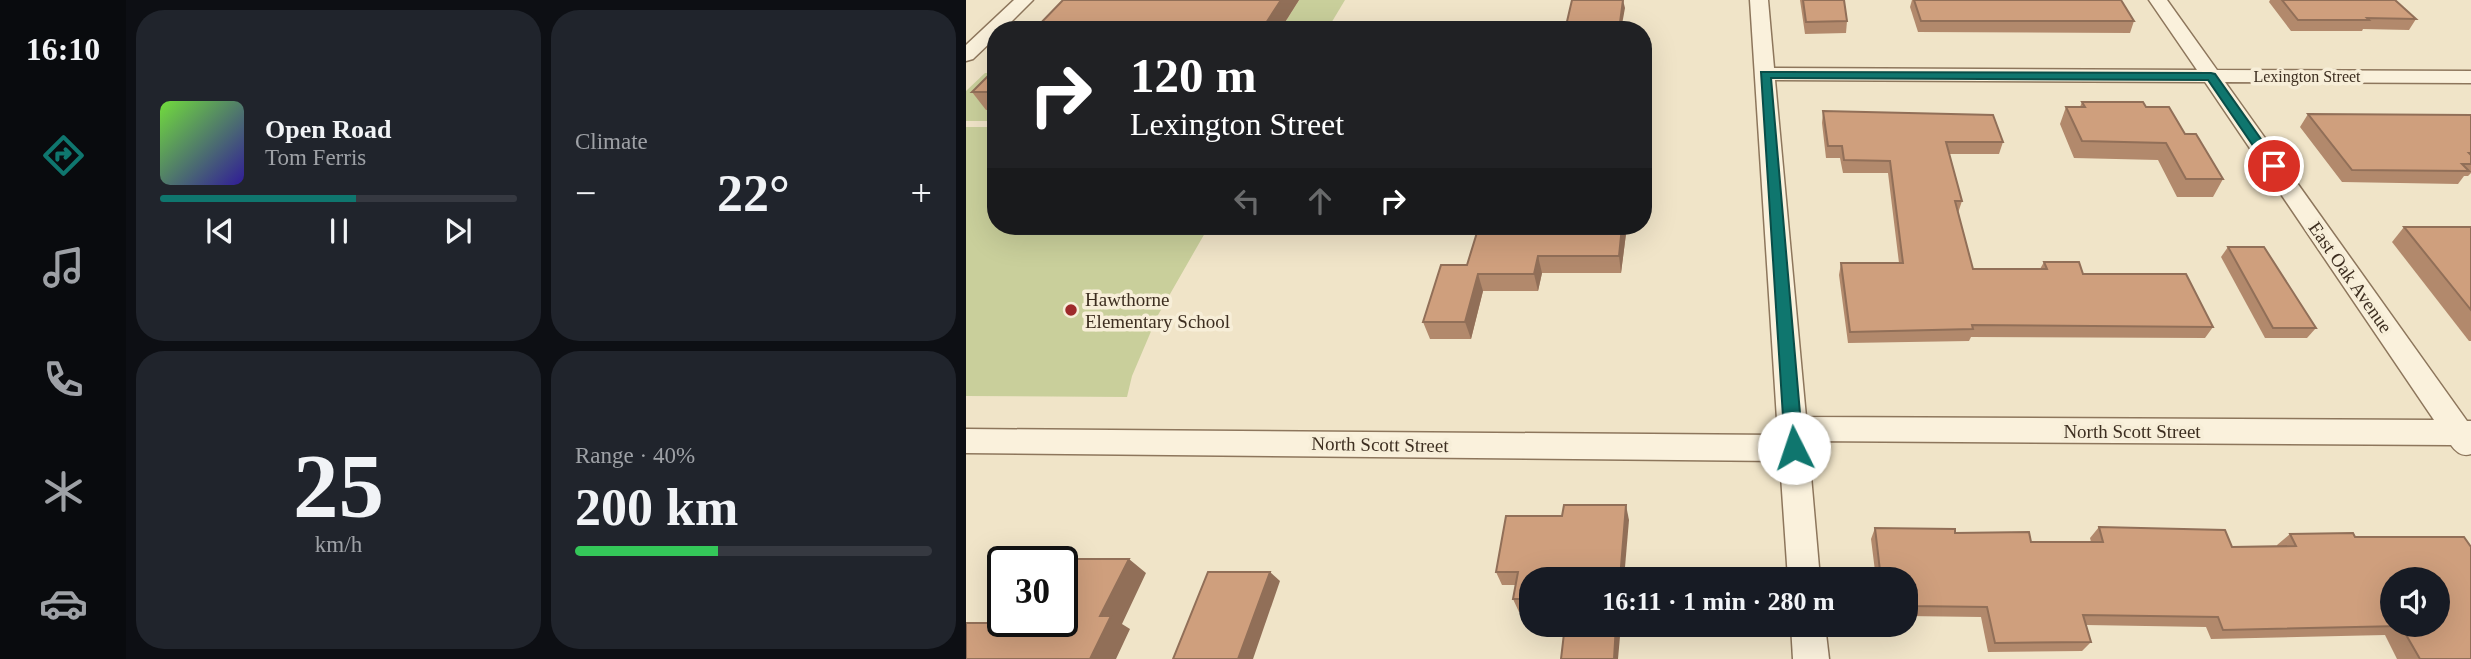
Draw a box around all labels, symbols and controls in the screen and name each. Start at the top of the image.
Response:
text: 16:10 [26,31,100,67]
text: 120 m [1130,48,1257,103]
icon: right [1015,49,1106,140]
street label: Lexington Street [2253,68,2361,86]
text: Lexington Street [1130,106,1344,142]
text: Open Road [265,115,391,144]
text: Climate [575,129,648,154]
icon: directions [39,131,88,180]
pin [2244,136,2304,196]
text: Tom Ferris [265,145,366,170]
icon: arrive [2255,147,2293,185]
text: 22° [717,165,790,222]
text: − [575,172,596,214]
text: + [911,172,932,214]
icon: left [1228,182,1266,220]
icon: ahead [1301,182,1339,220]
icon: right [1374,182,1412,220]
icon: previous [201,212,239,250]
icon: pause [320,212,358,250]
icon: next [439,212,477,250]
street label: East Oak Avenue [2305,218,2397,337]
icon: music [39,243,88,292]
place label: Hawthorne Elementary School [1085,289,1230,332]
marker: Hawthorne Elementary School [1063,302,1079,318]
icon: phone [39,355,88,404]
position arrow [1757,411,1831,485]
street label: North Scott Street [2063,421,2201,442]
street label: North Scott Street [1311,433,1449,456]
text: 25 [293,436,384,537]
text: Range · 40% [575,443,695,468]
icon: climate [39,467,88,516]
text: 200 km [575,479,738,536]
text: km/h [315,532,362,557]
speed limit sign: 30 [987,546,1078,637]
map controls [2380,567,2450,637]
button: sound [2380,567,2450,637]
icon: car [39,579,88,628]
text: 16:11 · 1 min · 280 m [1602,587,1835,616]

